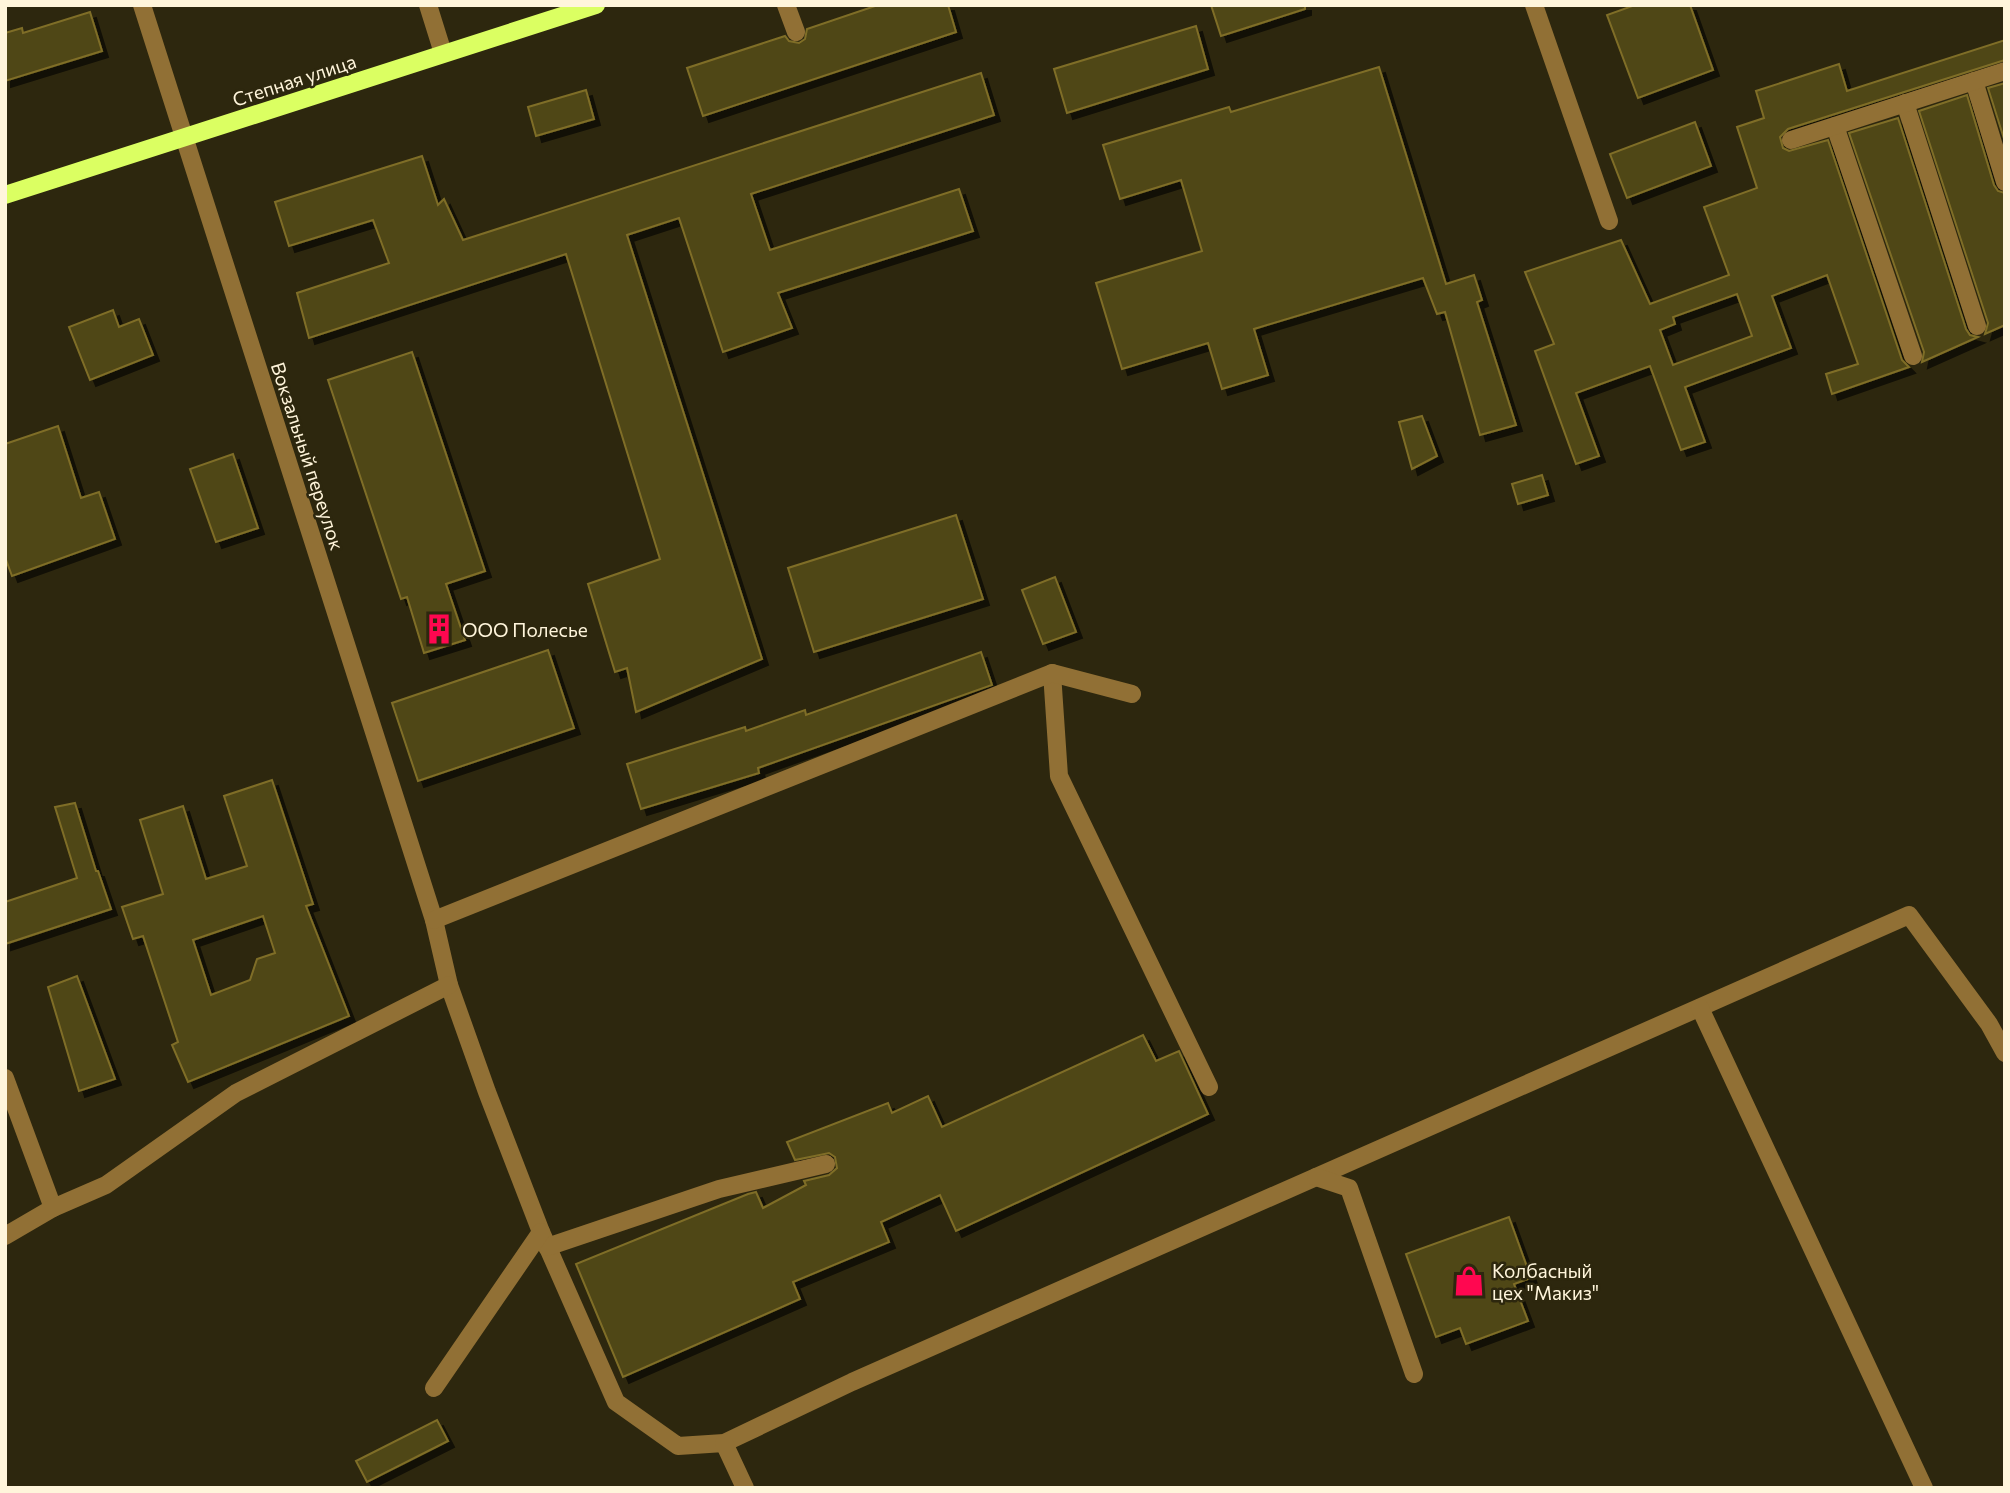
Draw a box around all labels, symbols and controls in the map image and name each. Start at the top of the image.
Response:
street label: Степная улица [229,49,359,111]
street label: Вокзальный переулок [267,359,349,553]
building icon: ООО Полесье [422,612,456,646]
place label: ООО Полесье [462,618,588,641]
place label: Колбасный цех "Макиз" [1492,1259,1599,1304]
shop icon: Колбасный цех "Макиз" [1452,1264,1486,1298]

